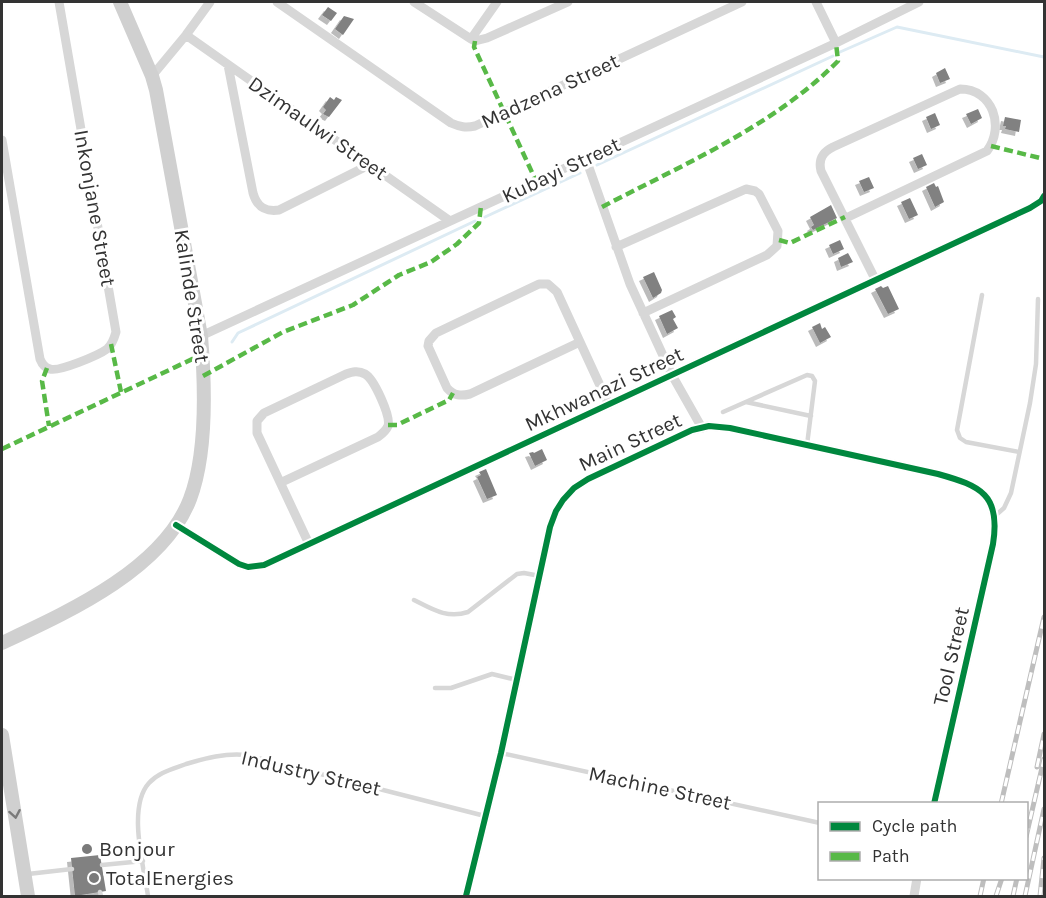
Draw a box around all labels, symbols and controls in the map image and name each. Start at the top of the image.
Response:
street label: Madzena Street [477,49,623,133]
street label: Dzimaulwi Street [244,71,392,185]
street label: Inkonjane Street [69,128,121,288]
street label: Kubayi Street [498,132,624,208]
street label: Kalinde Street [170,227,214,365]
street label: Mkhwanazi Street [521,342,687,436]
street label: Main Street [575,408,685,476]
street label: Tool Street [928,604,974,708]
street label: Industry Street [239,745,383,801]
street label: Machine Street [586,761,734,815]
legend [818,802,1028,880]
one-way arrow [8,809,20,818]
text: Cycle path [872,815,957,837]
place label: Bonjour [99,837,175,861]
marker: Bonjour [80,842,94,856]
text: Path [872,845,910,867]
place label: TotalEnergies [106,866,234,890]
marker: TotalEnergies [87,871,101,885]

